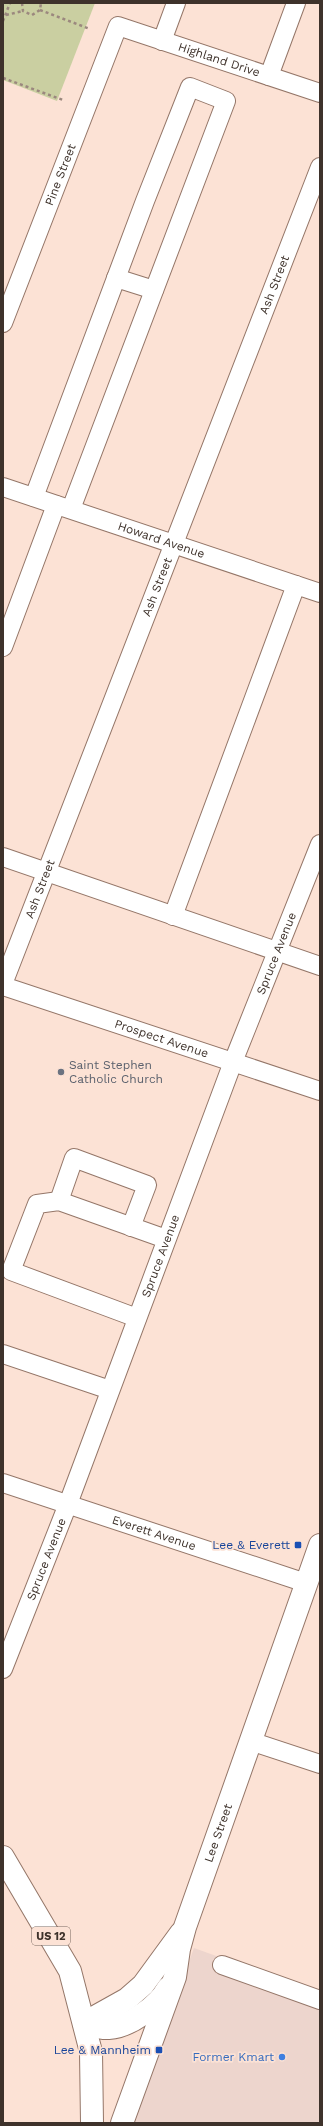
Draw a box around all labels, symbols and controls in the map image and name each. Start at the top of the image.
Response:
street label: Highland Drive [176,39,262,80]
street label: Pine Street [42,142,79,208]
street label: Ash Street [257,253,292,316]
street label: Howard Avenue [116,519,207,561]
street label: Ash Street [139,555,175,618]
street label: Ash Street [22,858,58,920]
street label: Spruce Avenue [254,910,299,997]
street label: Prospect Avenue [113,1016,210,1061]
place label: Saint Stephen Catholic Church [69,1058,163,1086]
marker: Saint Stephen Catholic Church [56,1067,66,1077]
street label: Spruce Avenue [139,1213,182,1299]
street label: Everett Avenue [110,1512,198,1553]
street label: Spruce Avenue [24,1516,69,1602]
place label: Lee & Everett [212,1538,290,1552]
marker: Lee & Everett [293,1540,303,1550]
street label: Lee Street [201,1802,235,1864]
road number: US 12 [32,1927,70,1945]
place label: Lee & Mannheim [54,2043,151,2057]
marker: Lee & Mannheim [154,2045,164,2055]
place label: Former Kmart [193,2050,274,2064]
marker: Former Kmart [277,2052,287,2062]

